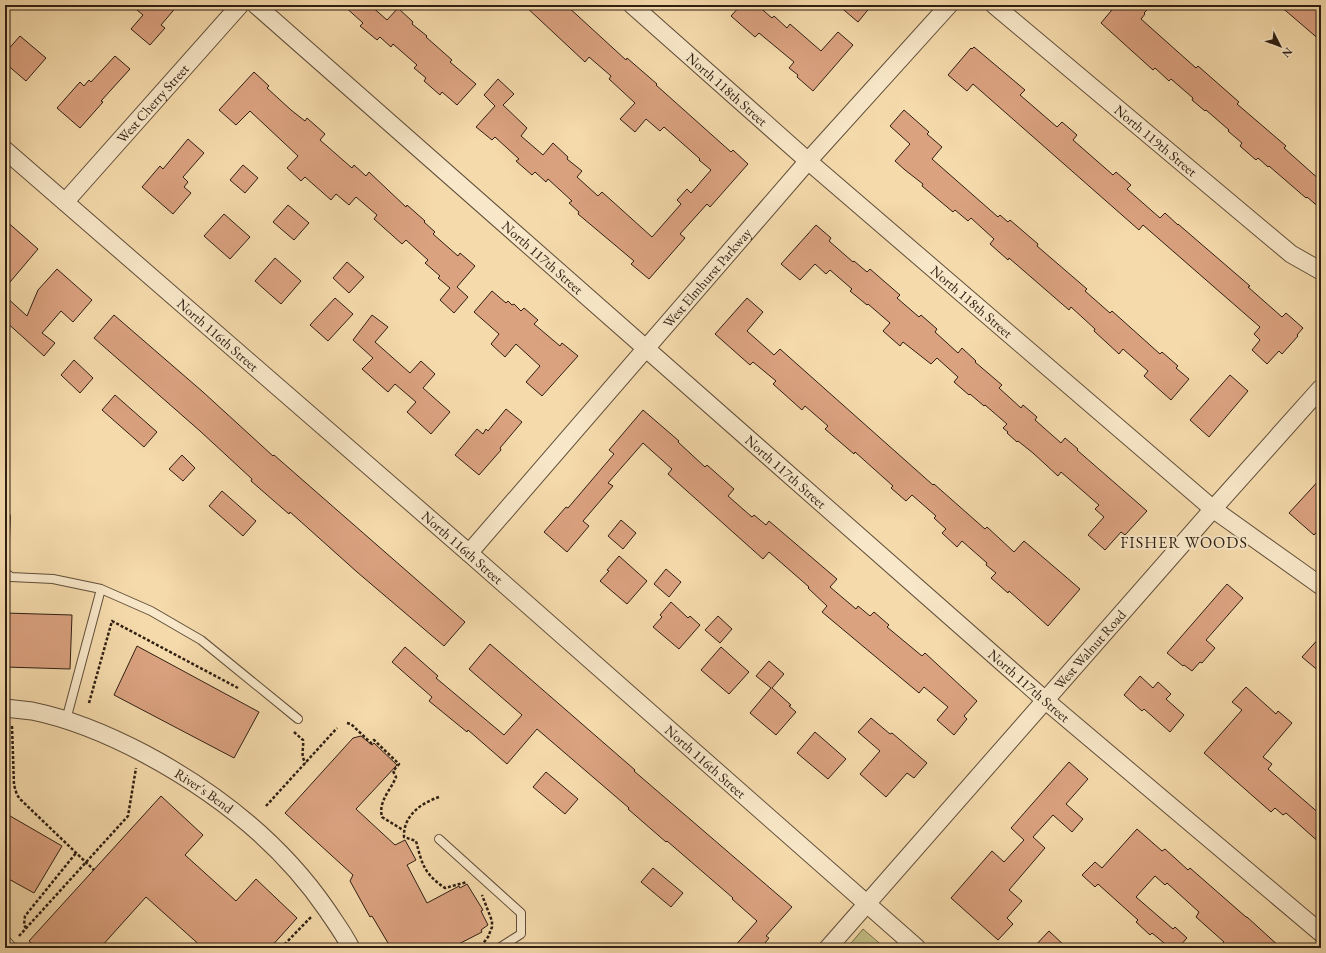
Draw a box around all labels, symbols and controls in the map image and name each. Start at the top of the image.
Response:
north arrow [1260,26,1300,66]
text: N [1279,45,1296,61]
street label: North 118th Street [683,48,772,130]
street label: West Cherry Street [113,59,193,147]
street label: North 119th Street [1111,101,1201,181]
street label: North 117th Street [498,217,588,299]
street label: West Elmhurst Parkway [659,223,756,332]
street label: North 118th Street [927,261,1017,342]
street label: North 116th Street [173,294,263,376]
street label: North 117th Street [741,431,831,513]
street label: North 116th Street [418,507,507,588]
district label: FISHER WOODS [1120,532,1248,553]
street label: West Walnut Road [1050,605,1130,693]
street label: North 117th Street [984,645,1074,727]
street label: North 116th Street [661,721,750,803]
street label: River's Bend [171,764,238,818]

